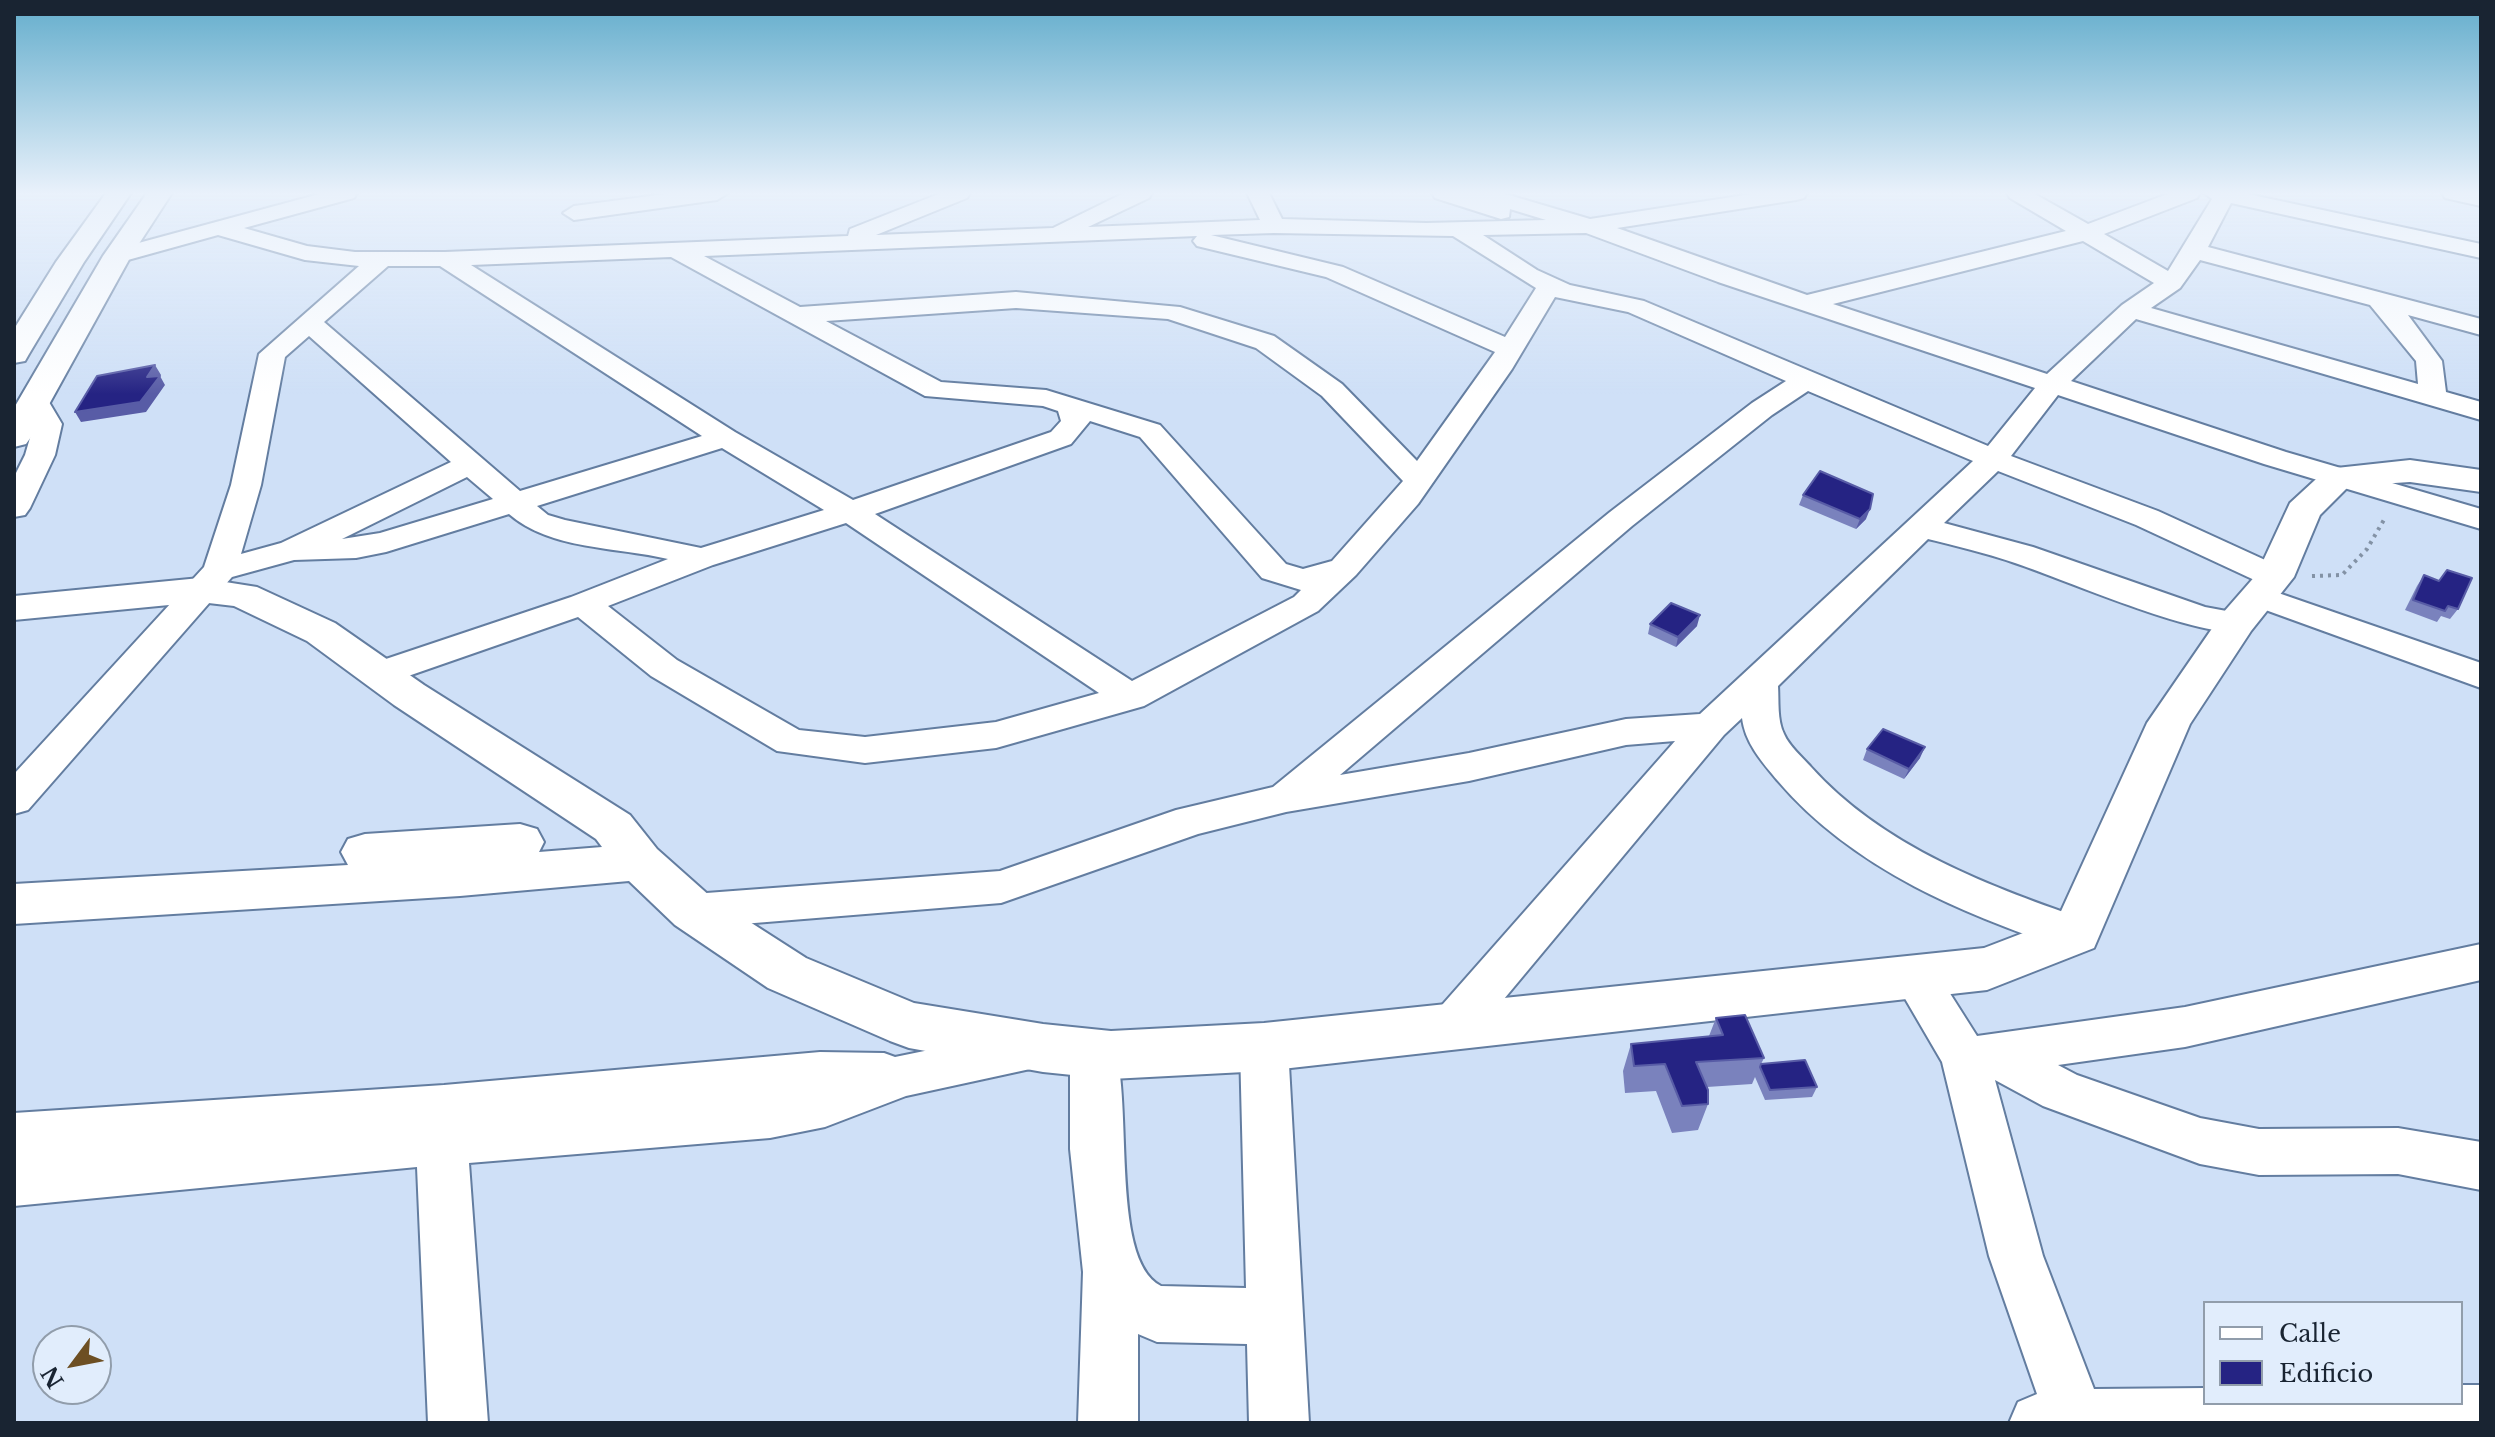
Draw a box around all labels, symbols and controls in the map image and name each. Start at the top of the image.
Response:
legend [2203,1301,2463,1405]
text: Calle [2279,1319,2341,1348]
north arrow [32,1325,112,1405]
text: Edificio [2279,1359,2373,1388]
text: N [36,1361,70,1393]

